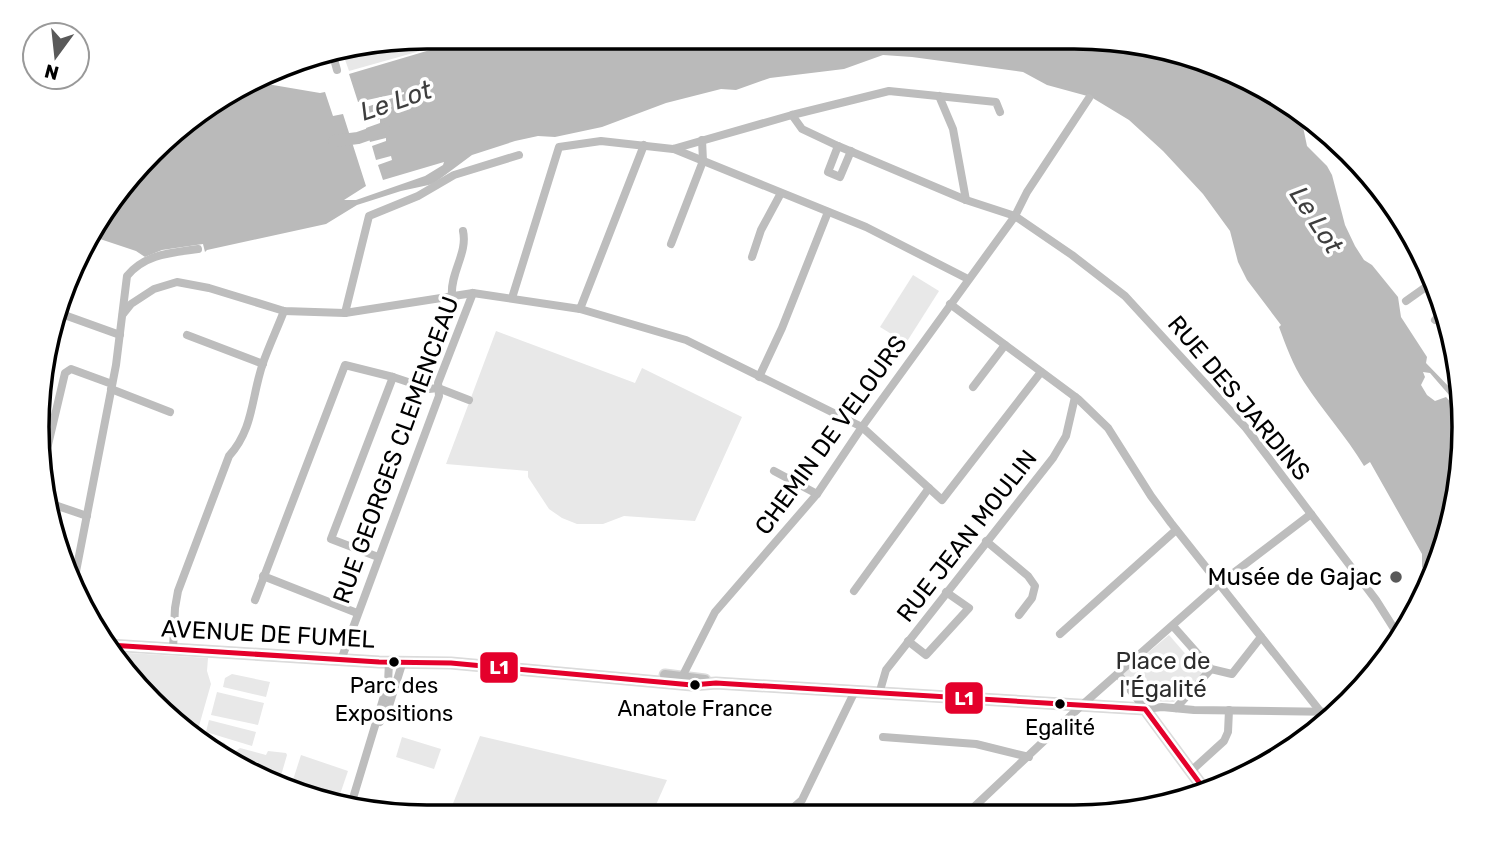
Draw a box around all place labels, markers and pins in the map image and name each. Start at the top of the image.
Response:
place label: Musée de Gajac [1207,563,1382,591]
marker: Musée de Gajac [1388,569,1404,585]
marker: Parc des Expositions [387,655,401,669]
place label: Parc des Expositions [335,672,453,727]
marker: Anatole France [688,678,702,692]
place label: Anatole France [617,695,773,722]
marker: Egalité [1053,697,1067,711]
place label: Egalité [1025,714,1095,741]

